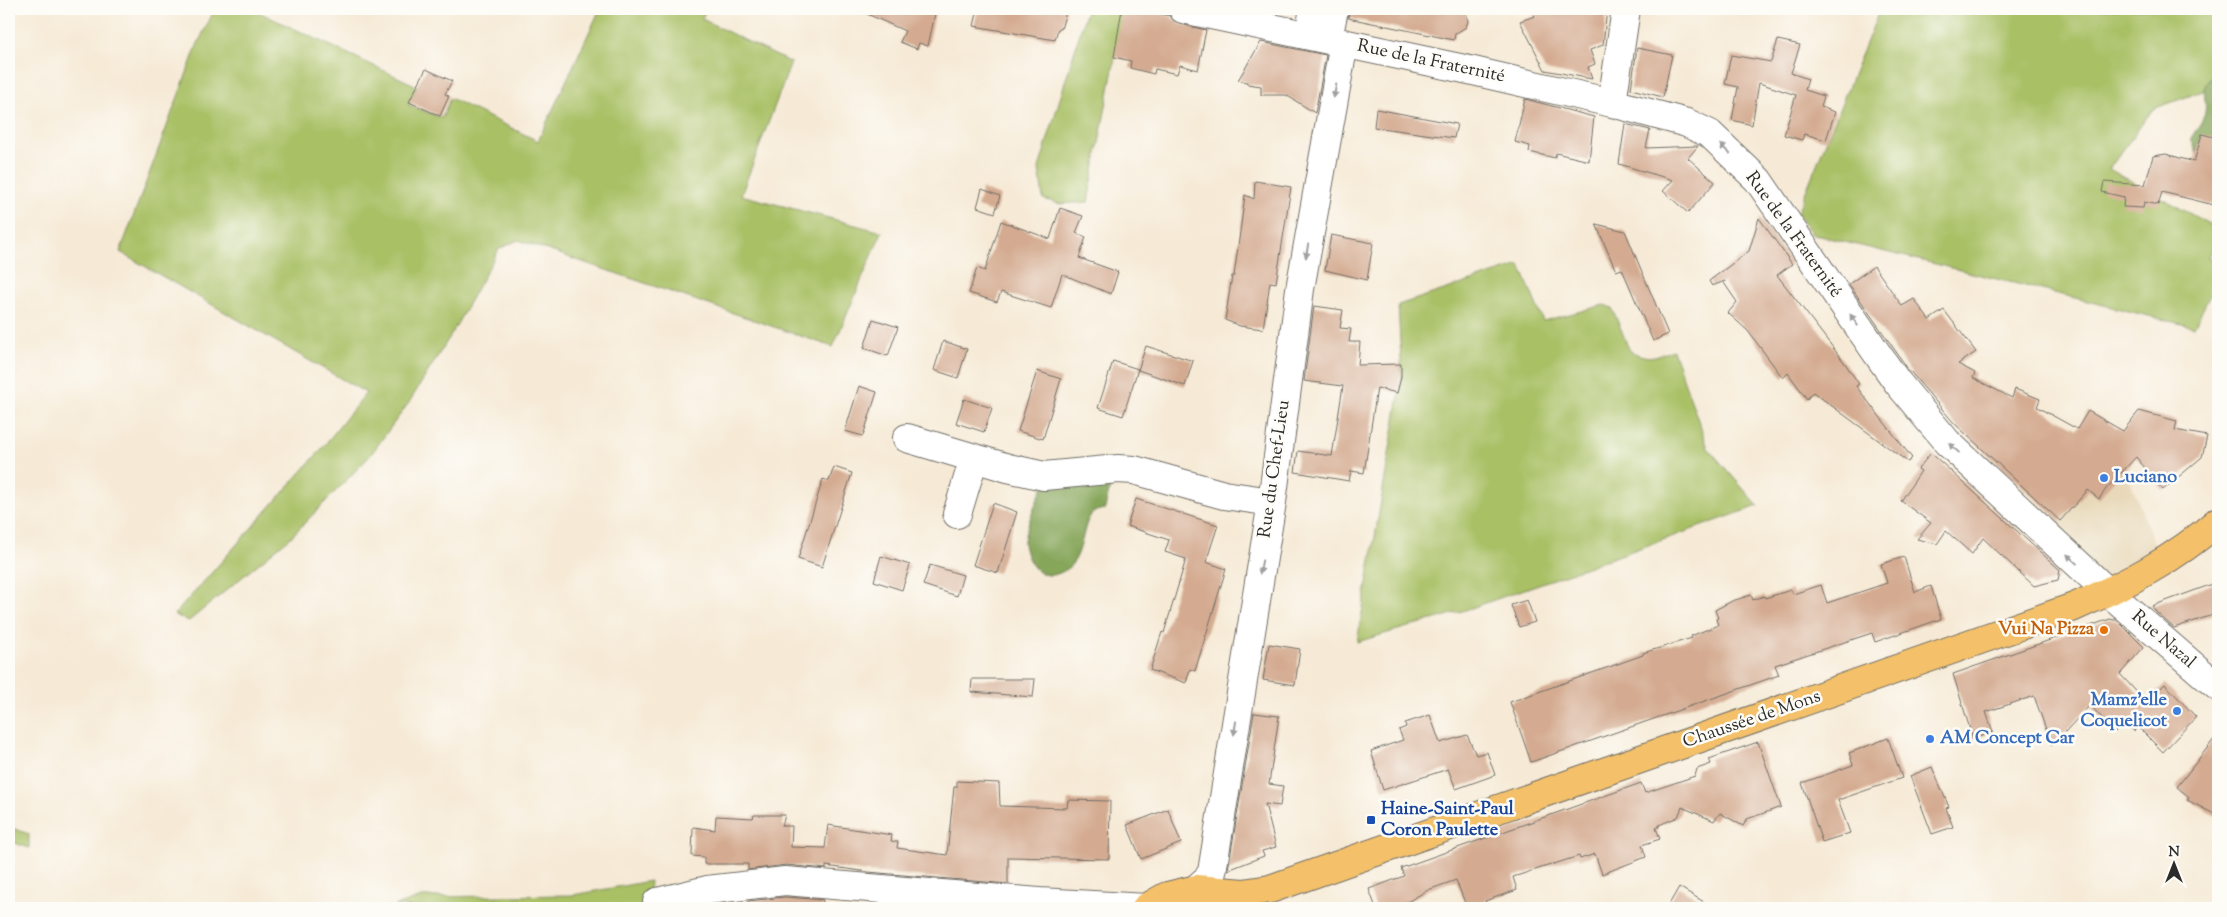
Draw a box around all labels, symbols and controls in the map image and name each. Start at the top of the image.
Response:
street label: Rue de la Fraternité [1355,34,1507,90]
one-way arrow [1331,83,1339,98]
one-way arrow [1720,143,1732,155]
street label: Rue de la Fraternité [1738,167,1848,303]
one-way arrow [1302,243,1310,259]
one-way arrow [1849,313,1859,327]
street label: Rue du Chef-Lieu [1252,398,1298,540]
one-way arrow [1948,442,1960,454]
place label: Luciano [2114,465,2177,491]
marker: Luciano [2098,472,2110,484]
one-way arrow [2067,553,2079,565]
one-way arrow [1257,560,1265,576]
street label: Rue Nazal [2125,605,2201,675]
place label: Vui Na Pizza [1998,617,2095,643]
marker: Vui Na Pizza [2098,624,2110,636]
street label: Chaussée de Mons [1680,684,1824,756]
place label: Mamz'elle Coquelicot [2081,688,2168,735]
marker: Mamz'elle Coquelicot [2171,705,2183,717]
one-way arrow [1231,720,1239,736]
place label: AM Concept Car [1940,726,2075,752]
marker: AM Concept Car [1924,733,1936,745]
place label: Haine-Saint-Paul Coron Paulette [1381,797,1515,844]
marker: Haine-Saint-Paul Coron Paulette [1365,814,1377,826]
north arrow [2150,840,2200,890]
text: N [2168,843,2180,863]

